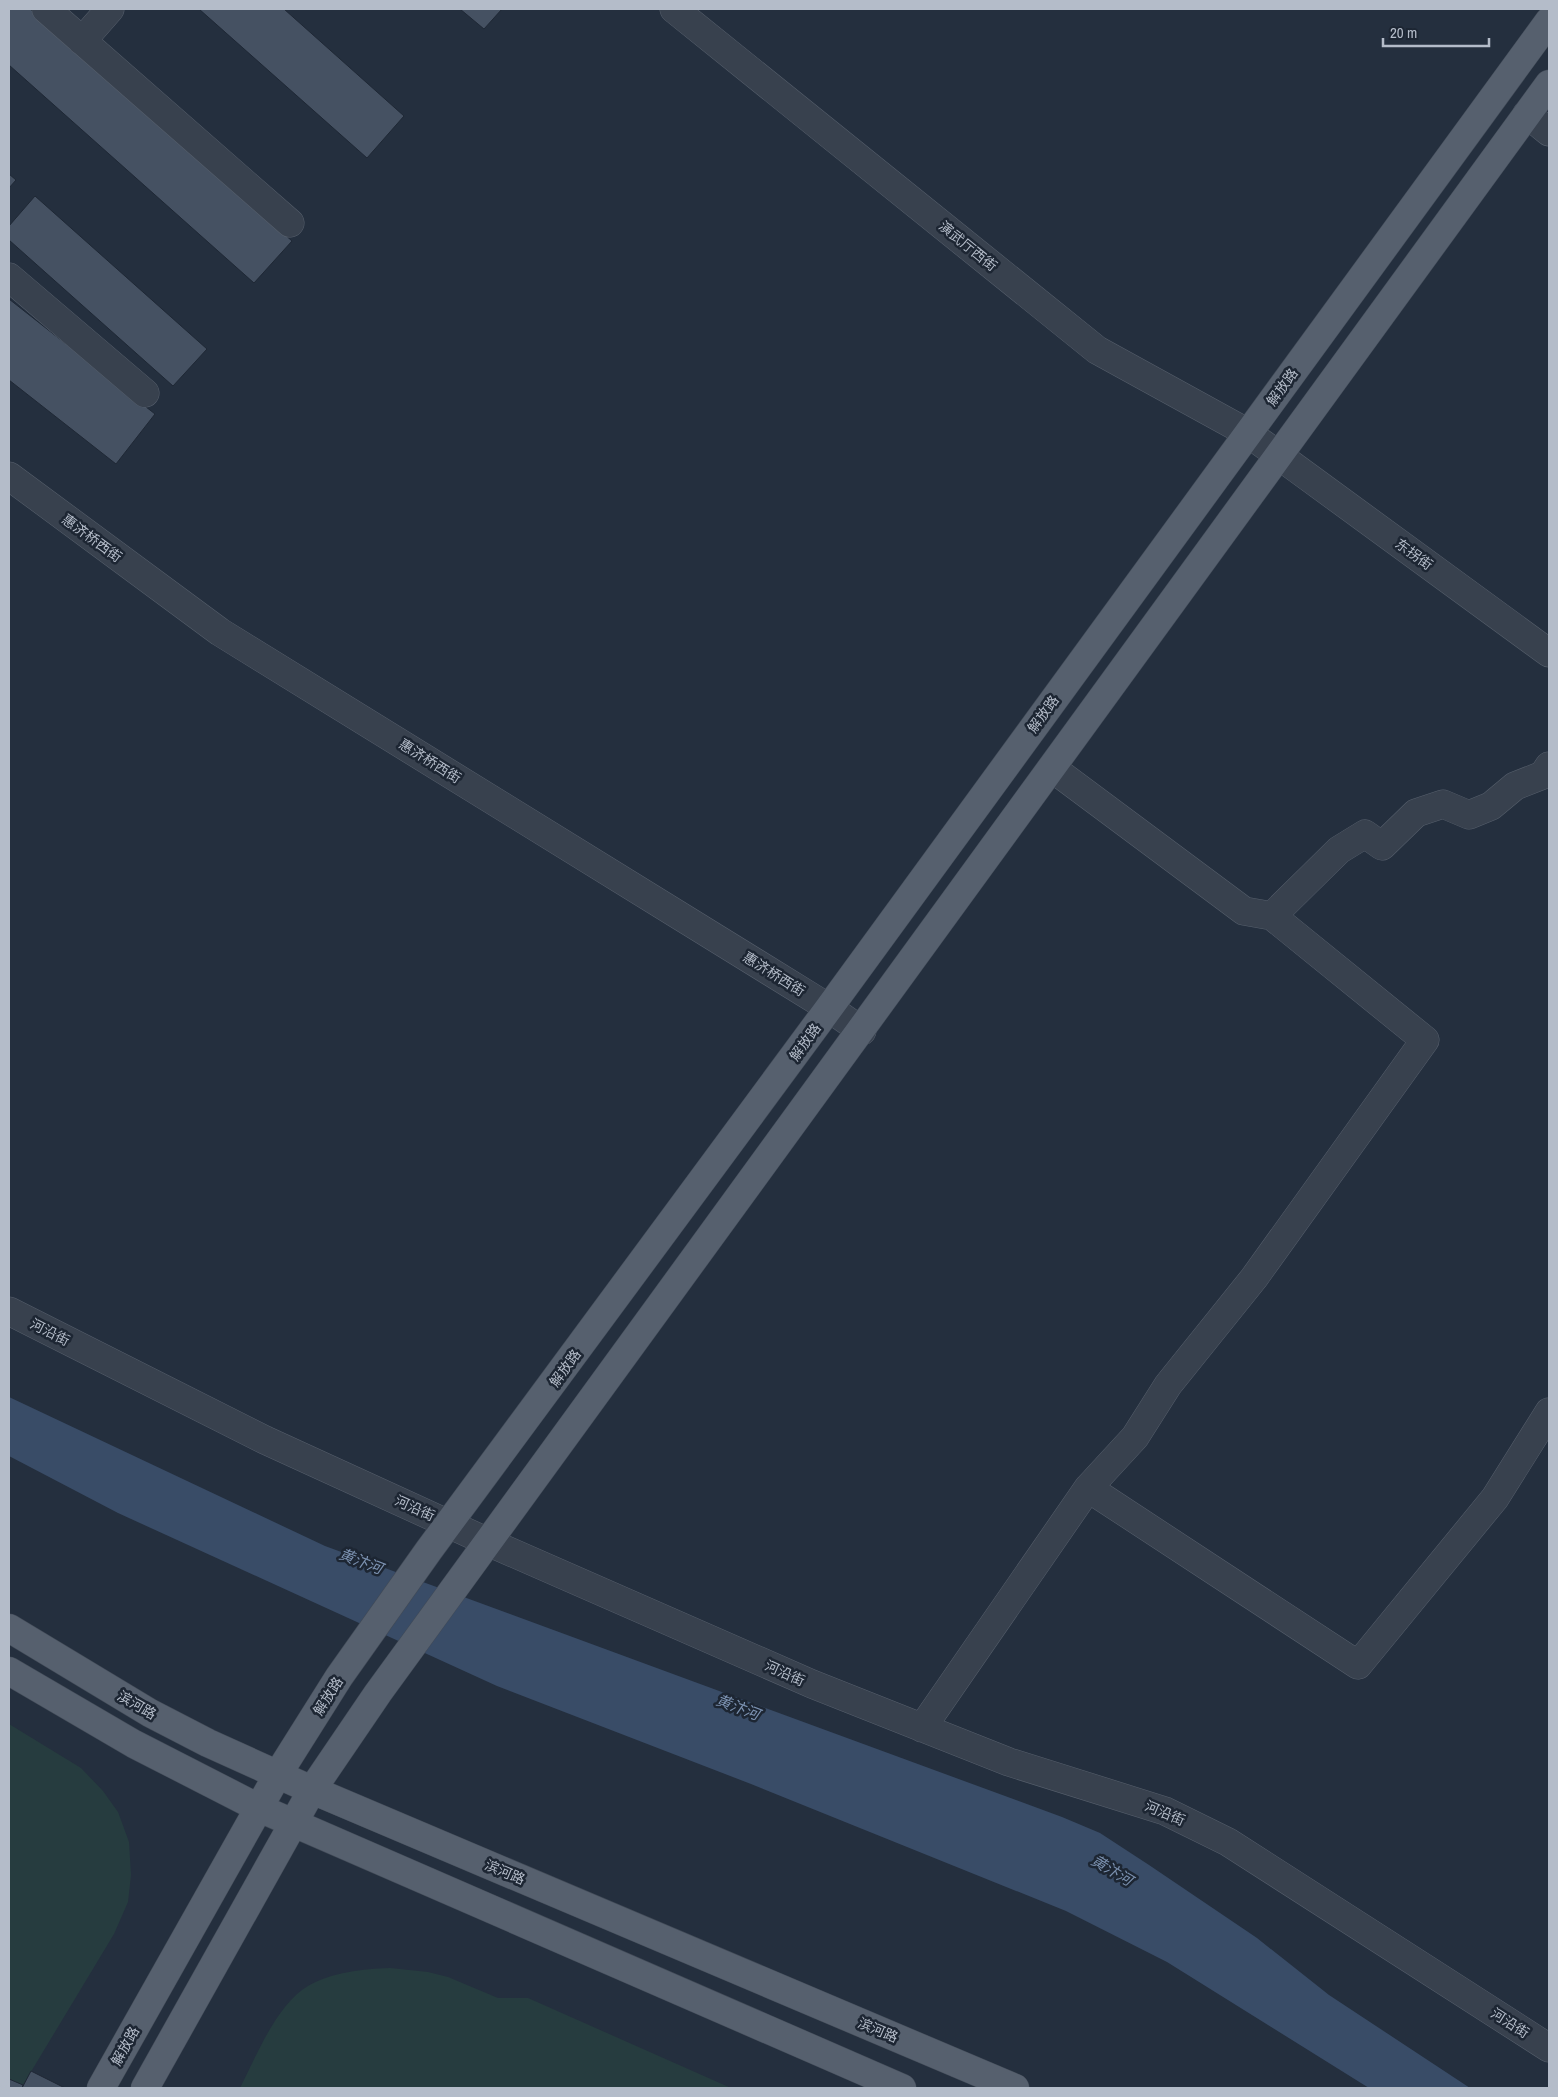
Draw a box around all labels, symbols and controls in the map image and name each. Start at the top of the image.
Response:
scale bar [1383,15,1489,47]
text: 20 m [1390,22,1417,43]
street label: 演武厅西街 [935,217,1001,275]
street label: 解放路 [1262,365,1302,409]
street label: 惠济桥西街 [58,510,126,566]
street label: 东拐街 [1392,534,1436,574]
street label: 解放路 [1023,692,1063,736]
street label: 惠济桥西街 [396,735,464,787]
street label: 惠济桥西街 [740,948,808,1000]
street label: 解放路 [785,1020,825,1064]
street label: 河沿街 [27,1314,73,1350]
street label: 解放路 [545,1346,585,1390]
street label: 河沿街 [392,1491,438,1525]
water label: 黄汴河 [336,1543,389,1580]
street label: 河沿街 [762,1656,808,1690]
street label: 解放路 [309,1673,347,1719]
street label: 滨河路 [114,1687,160,1723]
water label: 黄汴河 [713,1689,766,1726]
street label: 河沿街 [1142,1797,1188,1829]
water label: 黄汴河 [1087,1849,1139,1892]
street label: 滨河路 [482,1856,528,1888]
street label: 河沿街 [1487,2004,1533,2042]
street label: 滨河路 [855,2014,901,2046]
street label: 解放路 [107,2023,143,2069]

